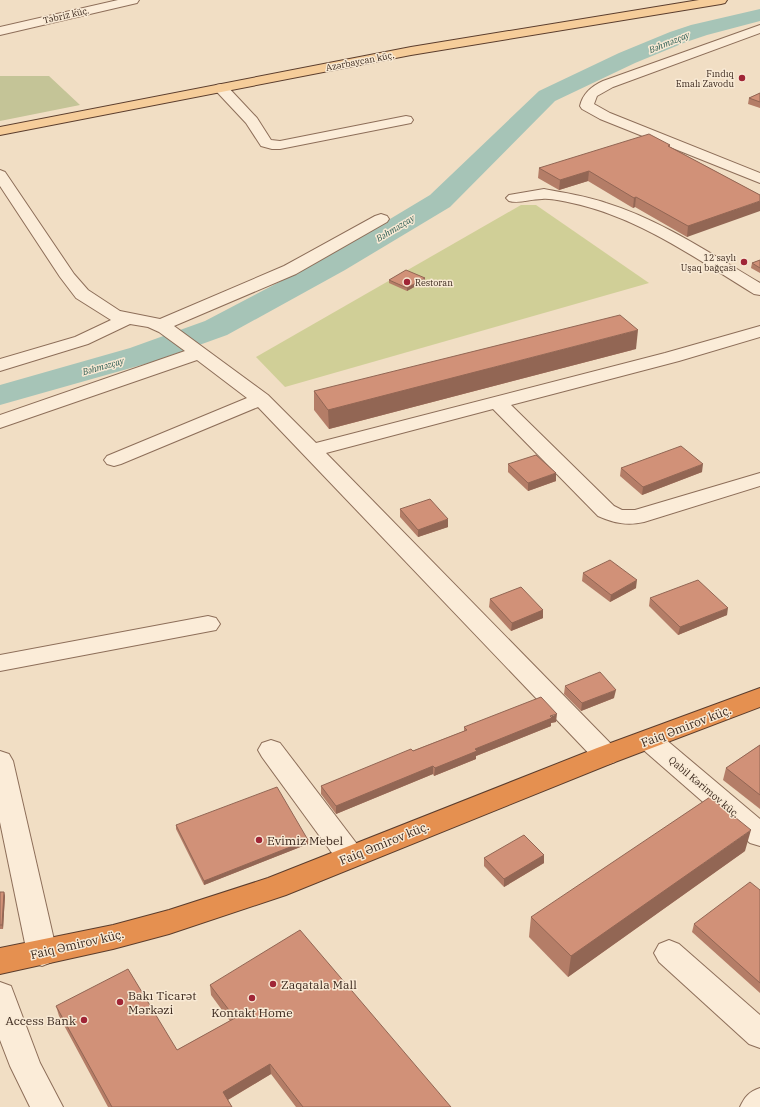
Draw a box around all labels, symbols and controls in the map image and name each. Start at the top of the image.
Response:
street label: Təbriz küç. [42,4,90,26]
water label: Bəhməzçay [646,29,692,55]
street label: Azərbaycan küç. [325,49,395,73]
place label: Fındıq Emalı Zavodu [676,68,735,89]
marker: Fındıq Emalı Zavodu [737,73,747,83]
water label: Bəhməzçay [373,212,417,244]
place label: 12 saylı Uşaq bağçası [681,252,736,273]
marker: 12 saylı Uşaq bağçası [739,257,749,267]
marker: Restoran [402,277,412,287]
place label: Restoran [415,277,453,288]
water label: Bəhməzçay [80,355,126,377]
street label: Faiq Əmirov küç. [639,702,733,750]
street label: Qabil Kərimov küç. [666,753,742,821]
street label: Faiq Əmirov küç. [337,818,431,868]
place label: Evimiz Mebel [267,833,344,848]
marker: Evimiz Mebel [254,835,264,845]
street label: Faiq Əmirov küç. [29,926,125,962]
place label: Zaqatala Mall [281,977,357,992]
marker: Zaqatala Mall [268,979,278,989]
place label: Bakı Ticarət Mərkəzi [128,988,196,1017]
marker: Kontakt Home [247,993,257,1003]
marker: Bakı Ticarət Mərkəzi [115,997,125,1007]
place label: Kontakt Home [211,1005,293,1020]
place label: Access Bank [6,1013,76,1028]
marker: Access Bank [79,1015,89,1025]

